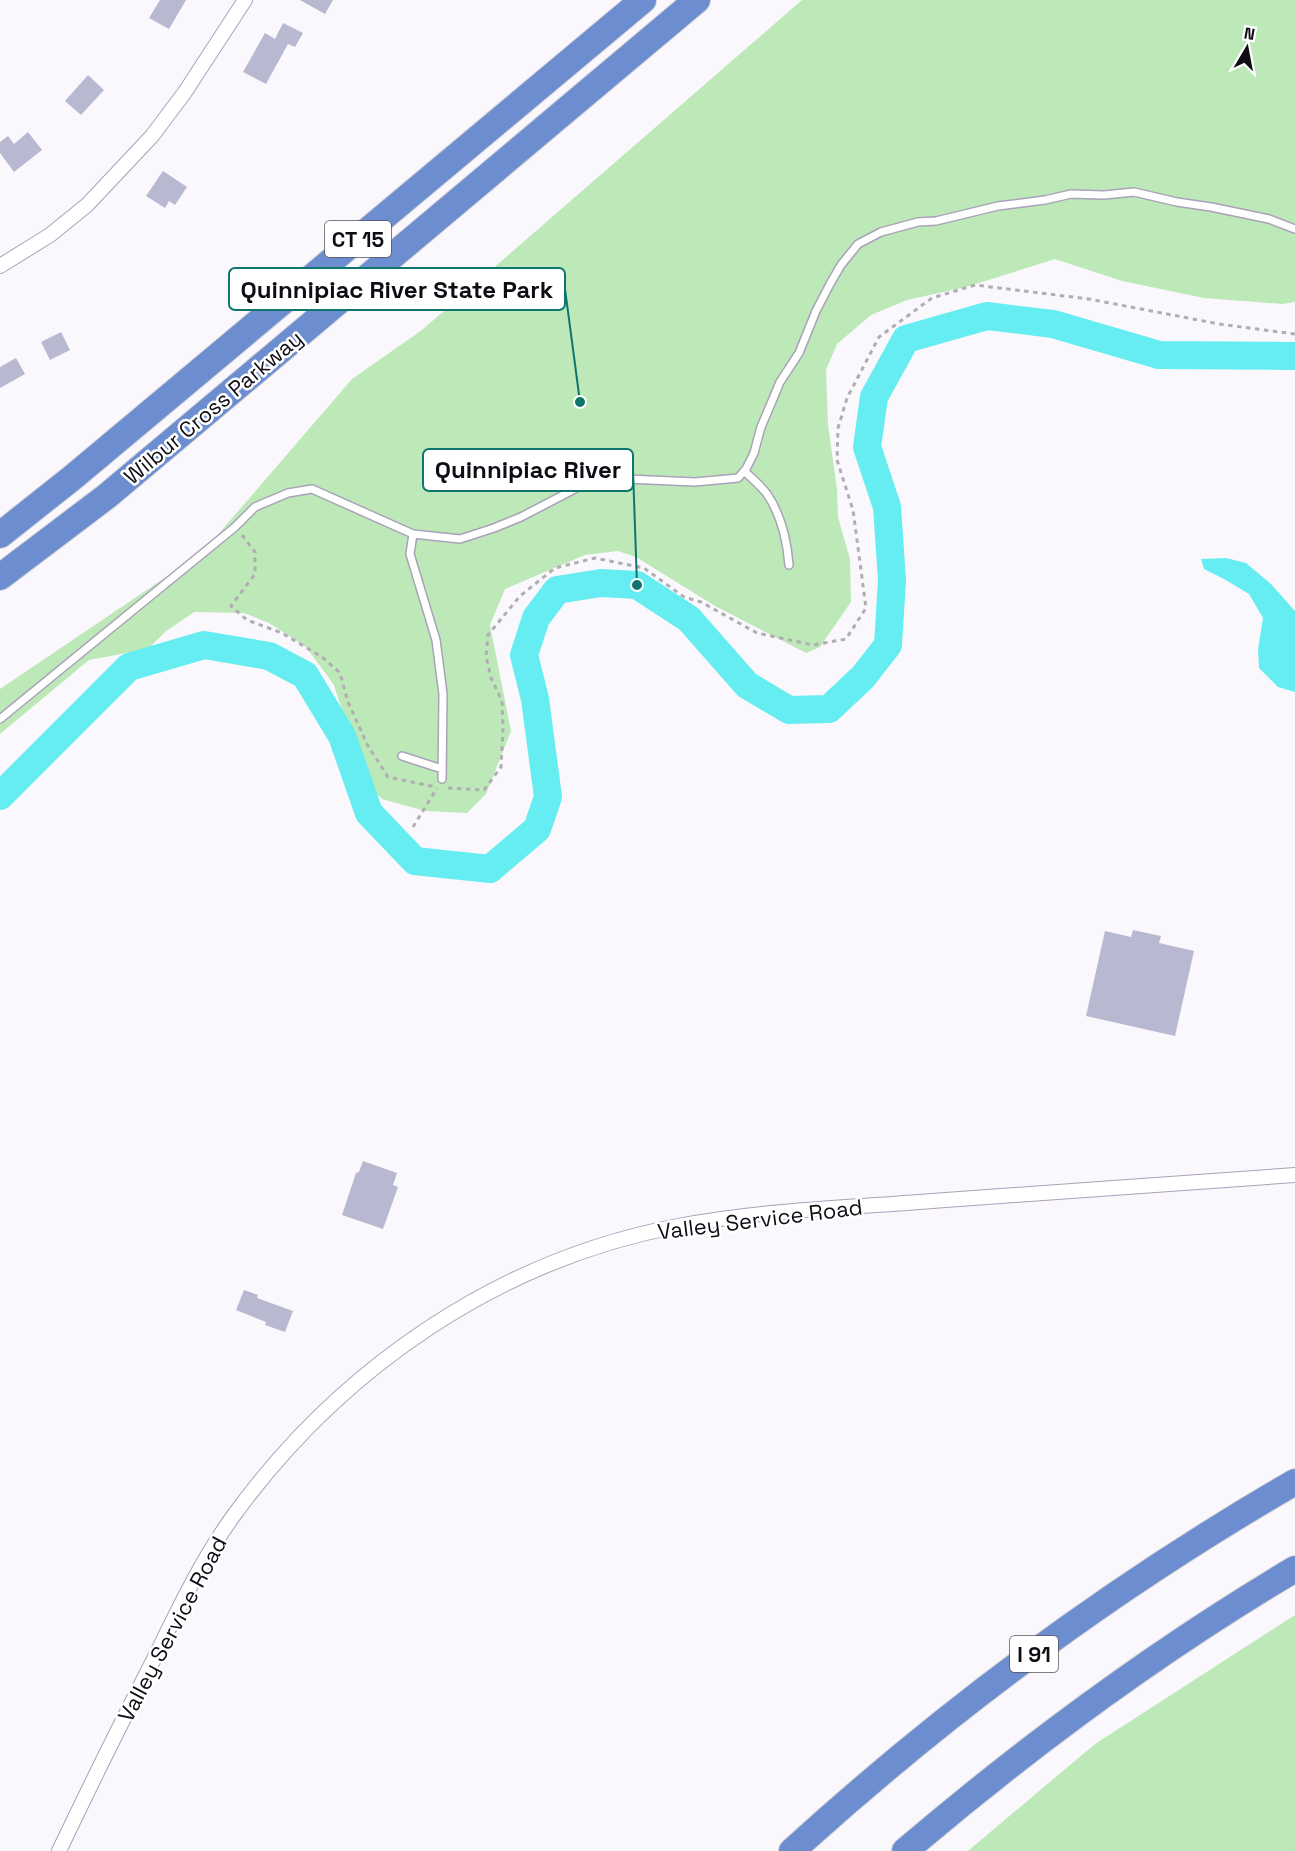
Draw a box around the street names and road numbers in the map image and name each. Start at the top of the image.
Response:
road number: CT 15 [325,221,391,257]
street label: Wilbur Cross Parkway [118,324,308,490]
street label: Valley Service Road [656,1193,864,1245]
street label: Valley Service Road [111,1531,233,1727]
road number: I 91 [1010,1636,1058,1672]

